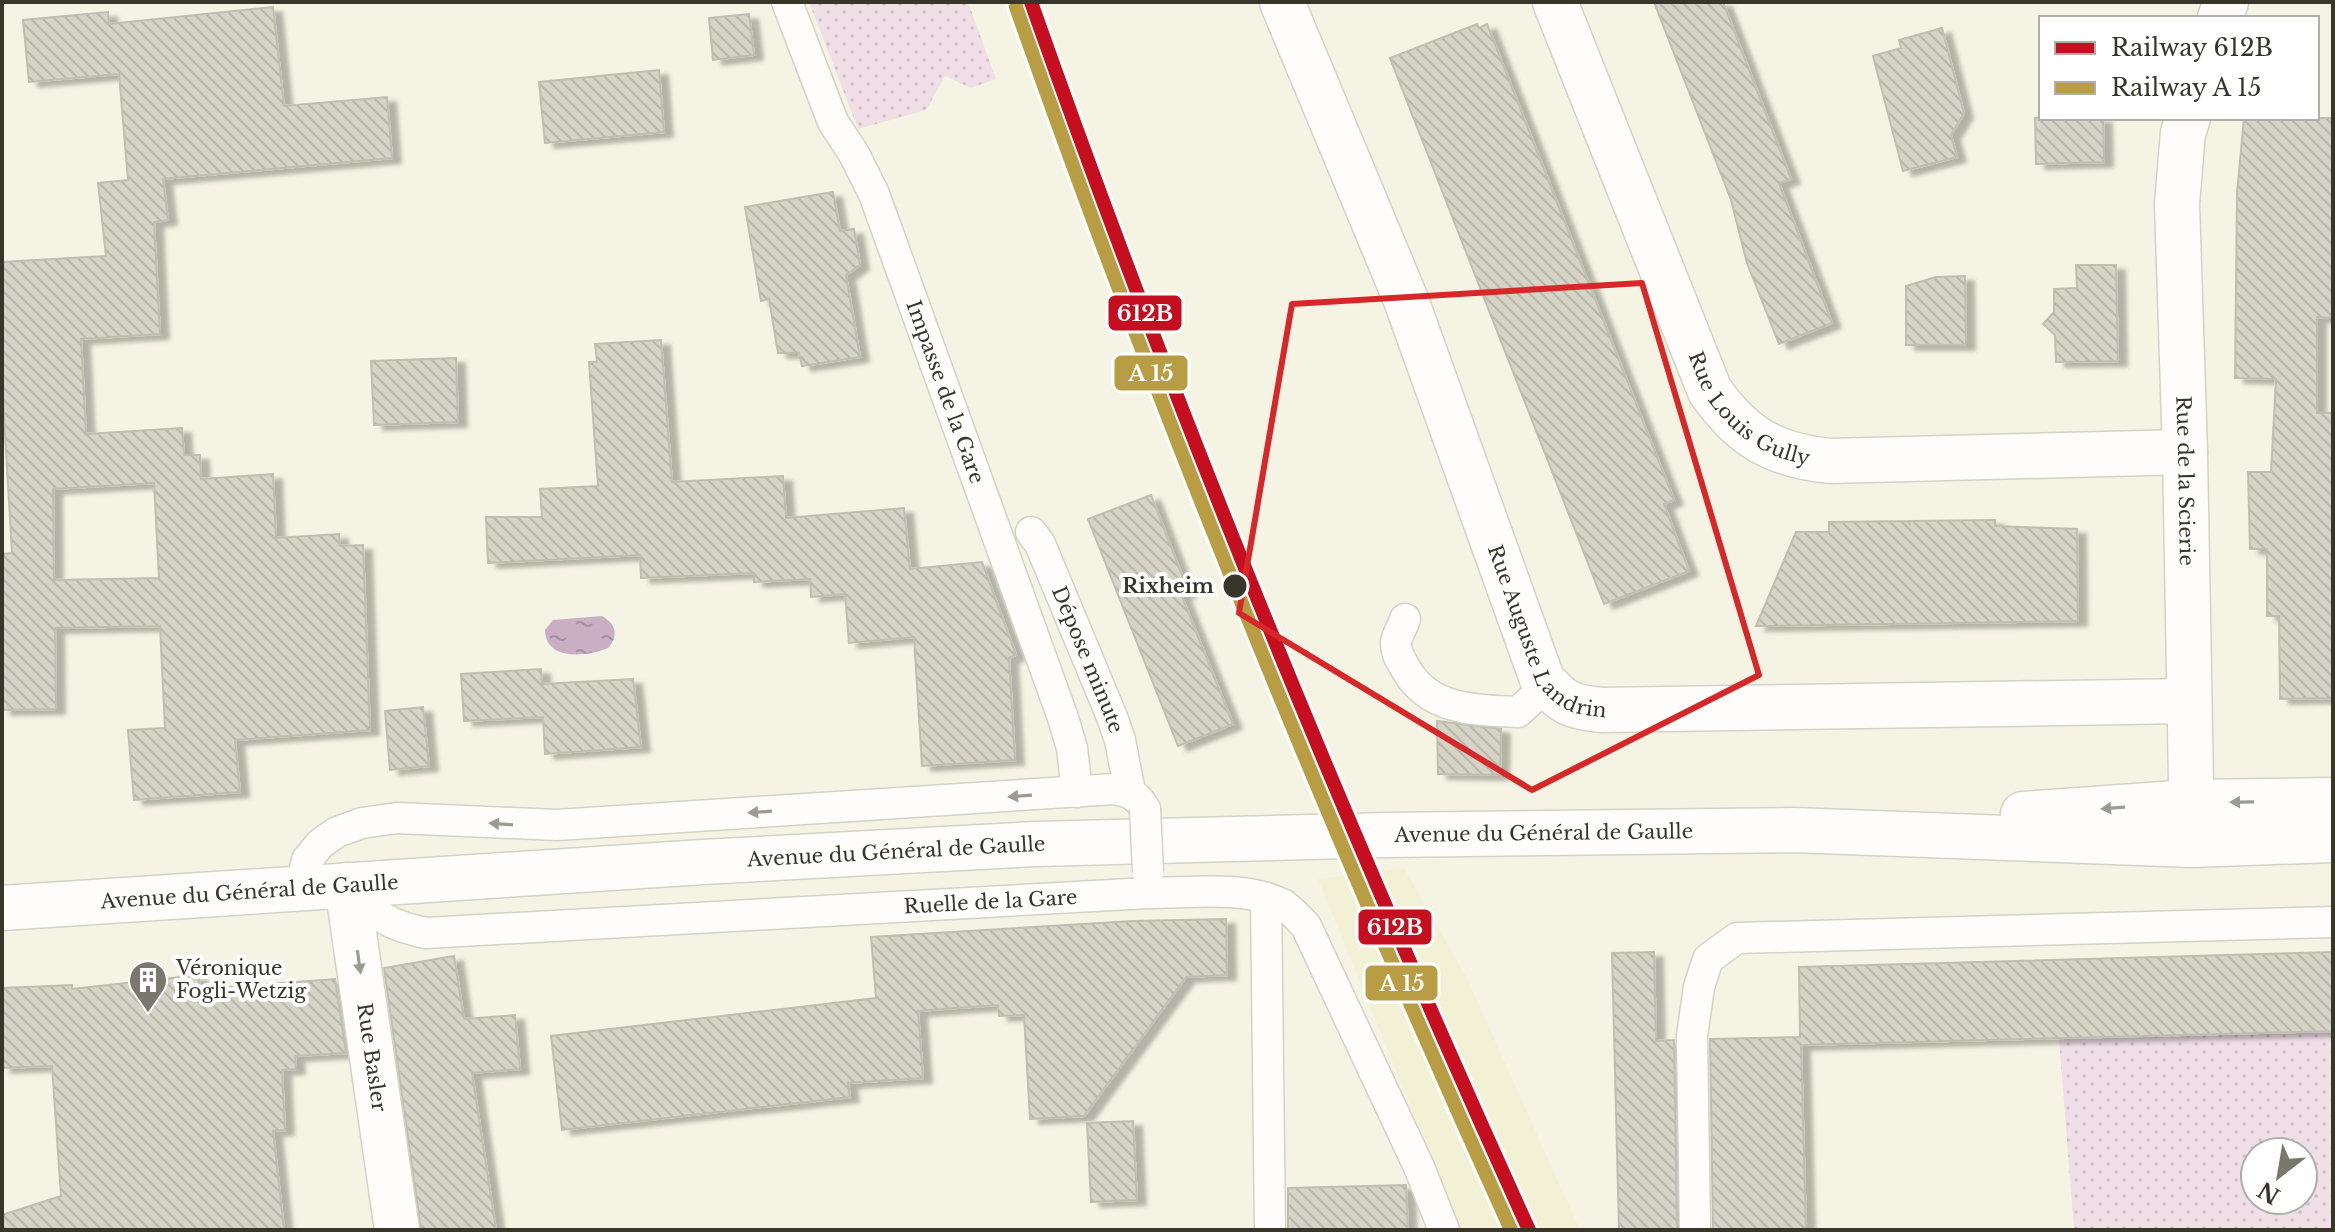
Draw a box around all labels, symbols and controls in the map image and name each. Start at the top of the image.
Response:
legend [2039,16,2319,120]
text: Railway 612B [2111,33,2273,62]
text: Railway A 15 [2111,73,2261,102]
line badge: 612B [1107,294,1183,332]
street label: Impasse de la Gare [901,297,989,487]
text: 612B [1117,300,1173,327]
street label: Rue Louis Gully [1683,348,1812,470]
line badge: A 15 [1113,354,1189,392]
text: A 15 [1127,360,1174,387]
street label: Rue de la Scierie [2171,395,2199,566]
street label: Rue Auguste Landrin [1483,542,1608,723]
marker: Rixheim [1221,572,1249,600]
place label: Rixheim [1122,574,1214,598]
street label: Dépose minute [1047,582,1129,736]
one-way arrow [1007,790,1032,803]
one-way arrow [2229,795,2254,808]
one-way arrow [2101,802,2126,815]
one-way arrow [747,806,772,819]
one-way arrow [488,817,513,830]
street label: Avenue du Général de Gaulle [1393,819,1693,847]
street label: Avenue du Général de Gaulle [745,832,1046,872]
street label: Avenue du Général de Gaulle [99,870,399,914]
street label: Ruelle de la Gare [903,885,1078,919]
line badge: 612B [1357,908,1433,946]
text: 612B [1367,914,1423,941]
one-way arrow [353,950,366,975]
place label: Véronique Fogli-Wetzig [175,956,307,1003]
building icon: Véronique Fogli-Wetzig [127,959,169,1014]
line badge: A 15 [1364,964,1439,1002]
text: A 15 [1378,970,1425,997]
street label: Rue Basler [352,1001,392,1114]
north arrow [2239,1136,2319,1216]
text: N [2253,1176,2285,1210]

